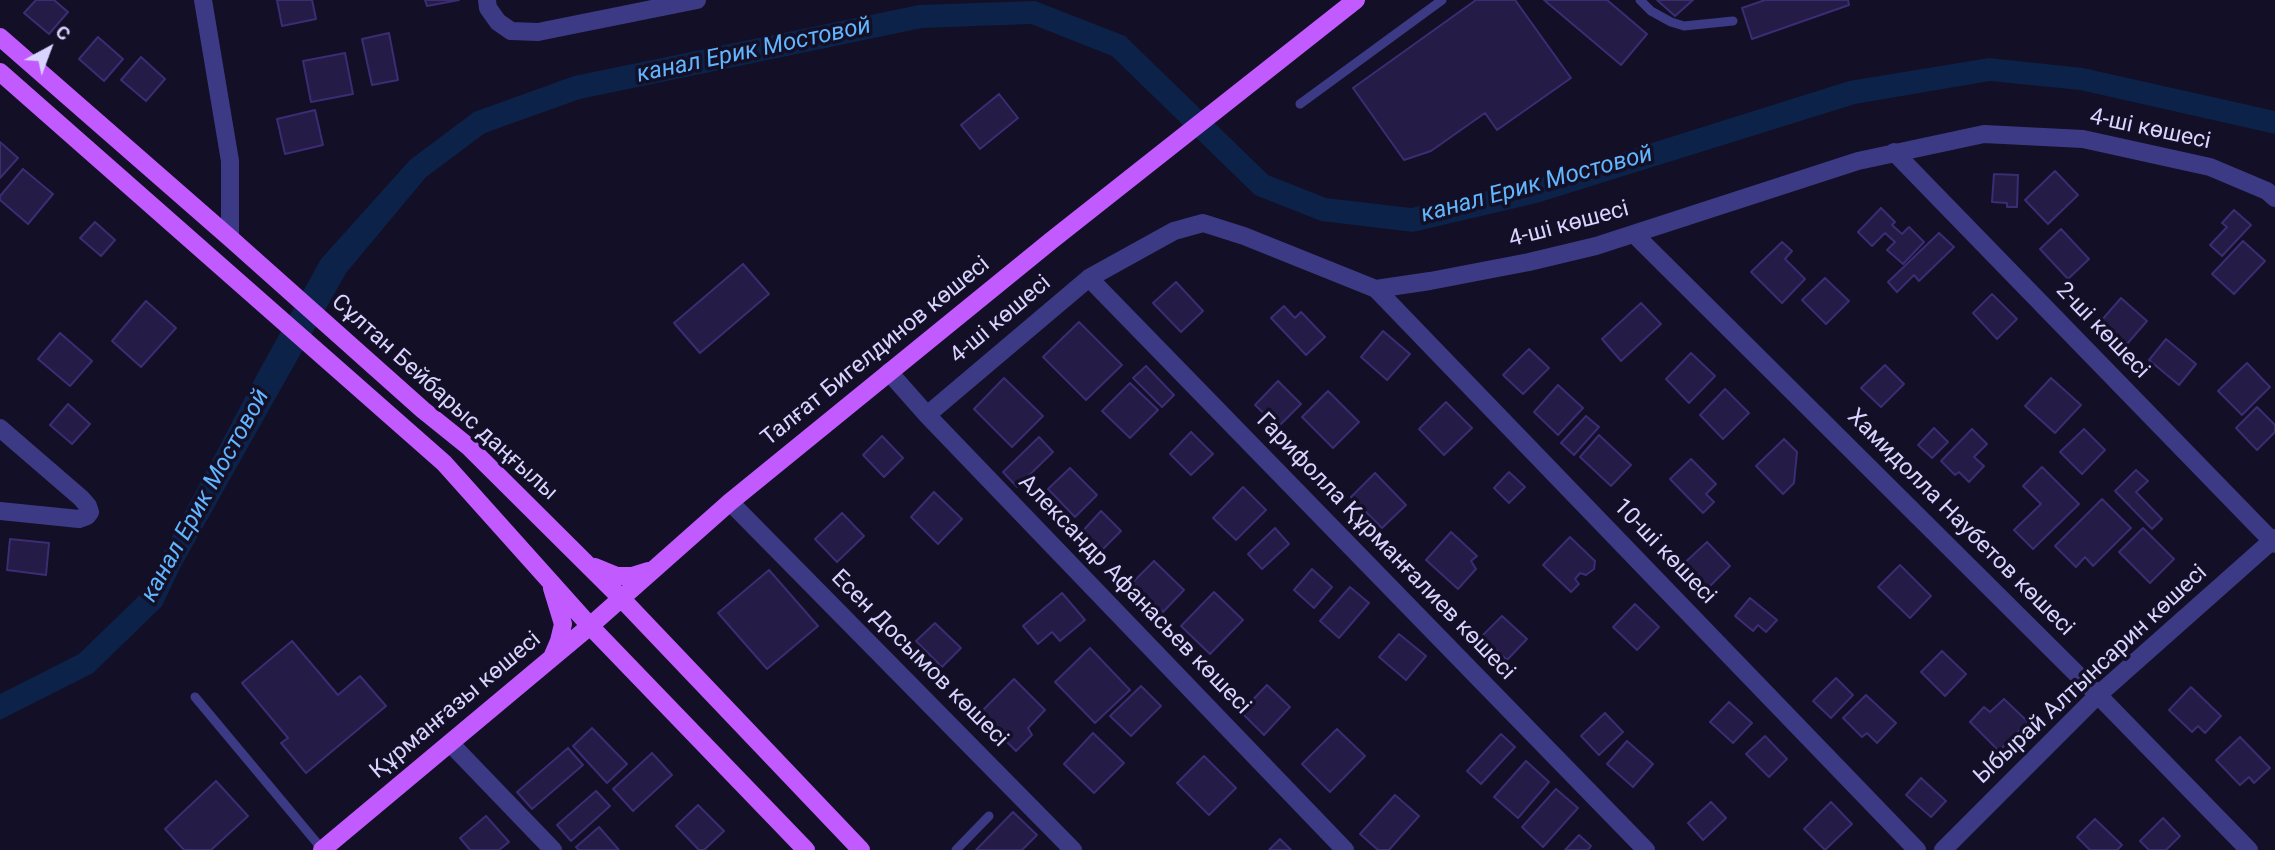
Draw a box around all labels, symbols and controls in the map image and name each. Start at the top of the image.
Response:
water label: канал Ерик Мостовой [634,12,874,90]
north arrow [14,14,84,84]
text: С [51,20,75,46]
street label: 4-ші көшесі [2087,104,2213,156]
water label: канал Ерик Мостовой [1418,140,1656,230]
street label: 4-ші көшесі [1506,196,1632,254]
street label: Талғат Бигелдинов көшесі [756,251,996,453]
street label: 4-ші көшесі [945,270,1057,370]
street label: 2-ші көшесі [2049,277,2155,385]
street label: Сұлтан Бейбарыс даңғылы [325,289,563,507]
water label: канал Ерик Мостовой [136,385,276,607]
street label: Хамидолла Наубетов көшесі [1841,404,2079,642]
street label: Гарифолла Құрманғалиев көшесі [1250,408,1520,686]
street label: Александр Афанасьев көшесі [1012,469,1256,721]
street label: 10-ші көшесі [1607,494,1721,610]
street label: Ыбырай Алтынсарин көшесі [1969,560,2213,790]
street label: Есен Досымов көшесі [825,565,1013,753]
street label: Құрманғазы көшесі [365,626,547,786]

